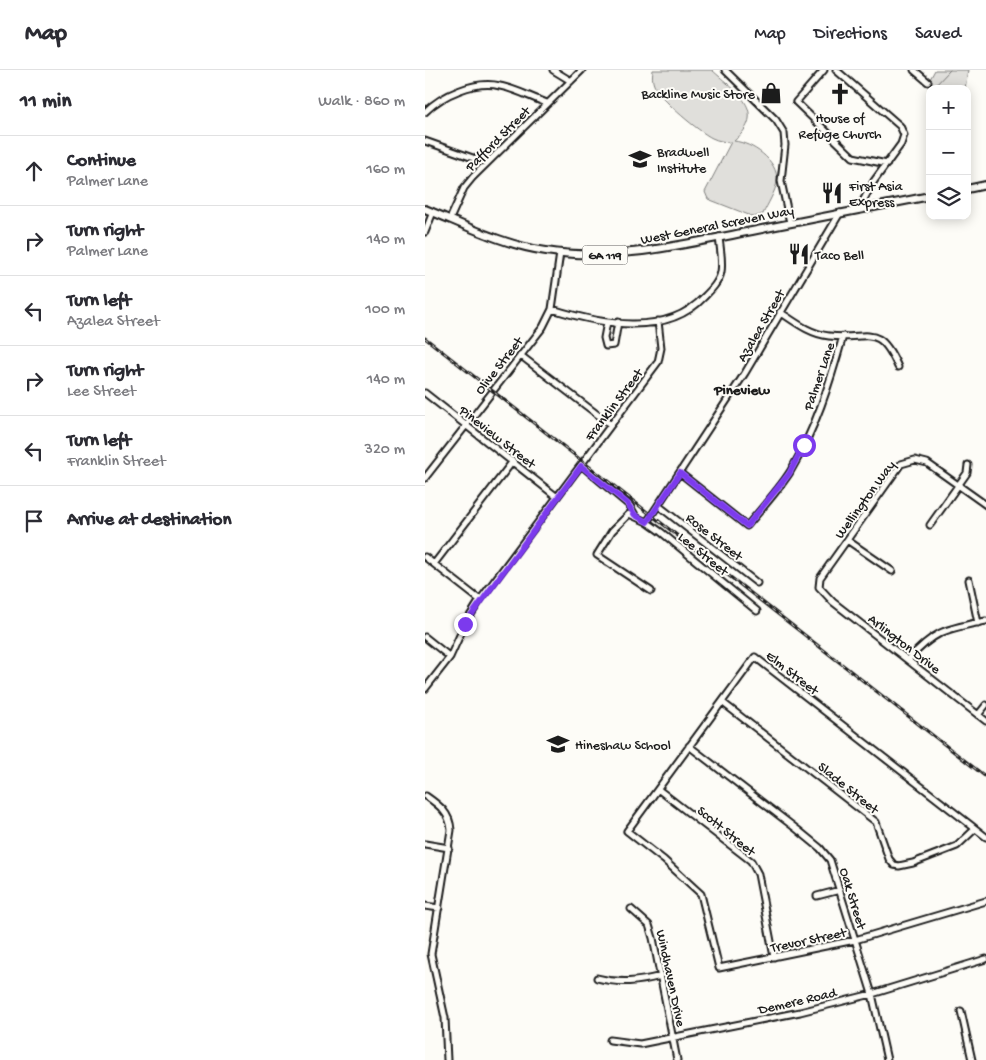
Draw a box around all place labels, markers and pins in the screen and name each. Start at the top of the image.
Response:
shop icon: Backline Music Store [758,80,784,106]
church icon: House of Refuge Church [827,81,853,107]
place label: Backline Music Store [641,87,756,104]
place label: House of Refuge Church [799,111,882,144]
place label: Bradwell Institute [656,145,709,178]
school or university icon: Bradwell Institute [627,146,653,172]
place label: First Asia Express [848,179,904,212]
restaurant icon: First Asia Express [819,180,845,206]
restaurant icon: Taco Bell [786,241,812,267]
place label: Taco Bell [814,248,864,265]
school or university icon: Hineshaw School [545,731,571,757]
place label: Hineshaw School [575,738,671,755]

